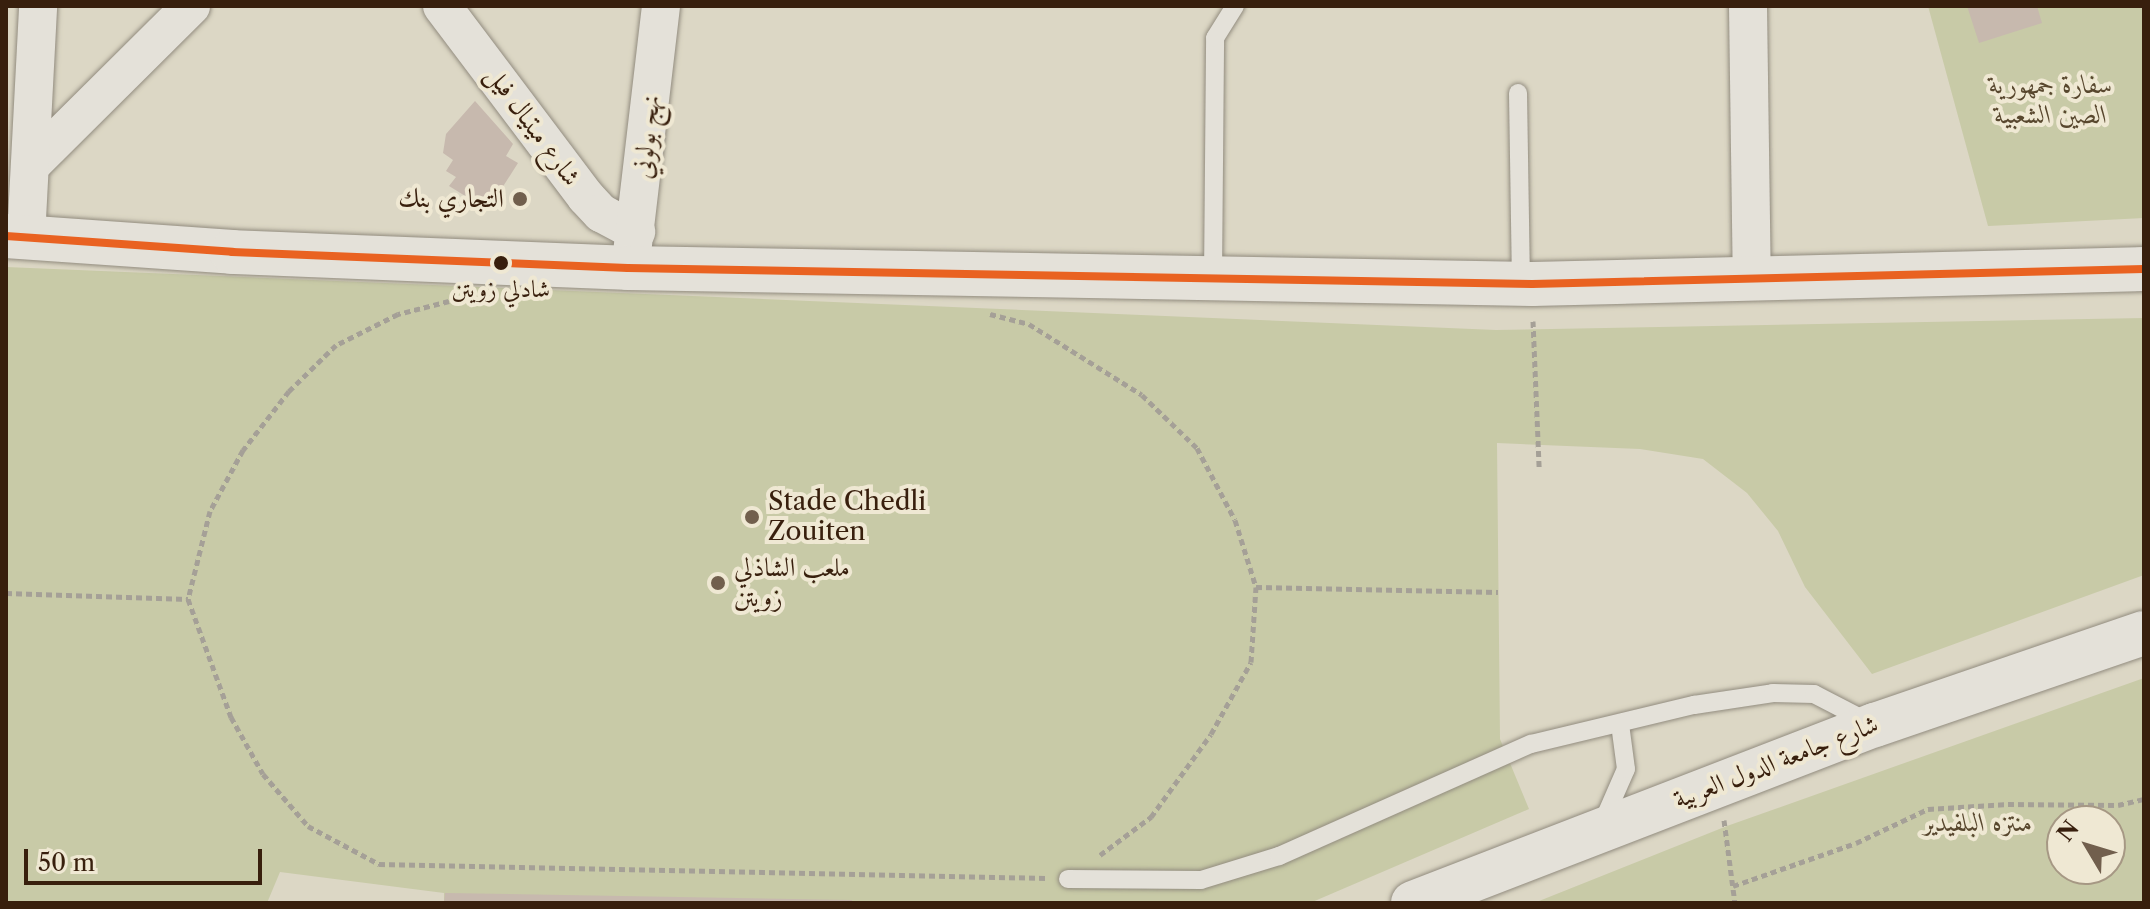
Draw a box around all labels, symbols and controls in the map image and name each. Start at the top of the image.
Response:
street label: شارع ميتيال فيل [479,60,587,192]
park label: سفارة جمهورية الصين الشعبية [1989,69,2113,130]
street label: نهج بولوني [627,94,667,180]
place label: التجاري بنك [398,183,504,215]
marker: التجاري بنك [511,190,529,208]
marker: شادلي زويتن [493,255,509,271]
place label: شادلي زويتن [452,275,550,303]
place label: Stade Chedli Zouiten [768,486,926,548]
marker: Stade Chedli Zouiten [743,508,761,526]
place label: ملعب الشاذلي زويتن [734,552,850,614]
marker: ملعب الشاذلي زويتن [709,574,727,592]
street label: شارع جامعة الدول العربية [1669,709,1883,815]
north arrow [2046,805,2126,885]
park label: منتزه البلفيدير [1923,807,2033,839]
text: N [2052,815,2085,847]
scale bar [28,833,266,883]
text: 50 m [38,848,95,877]

